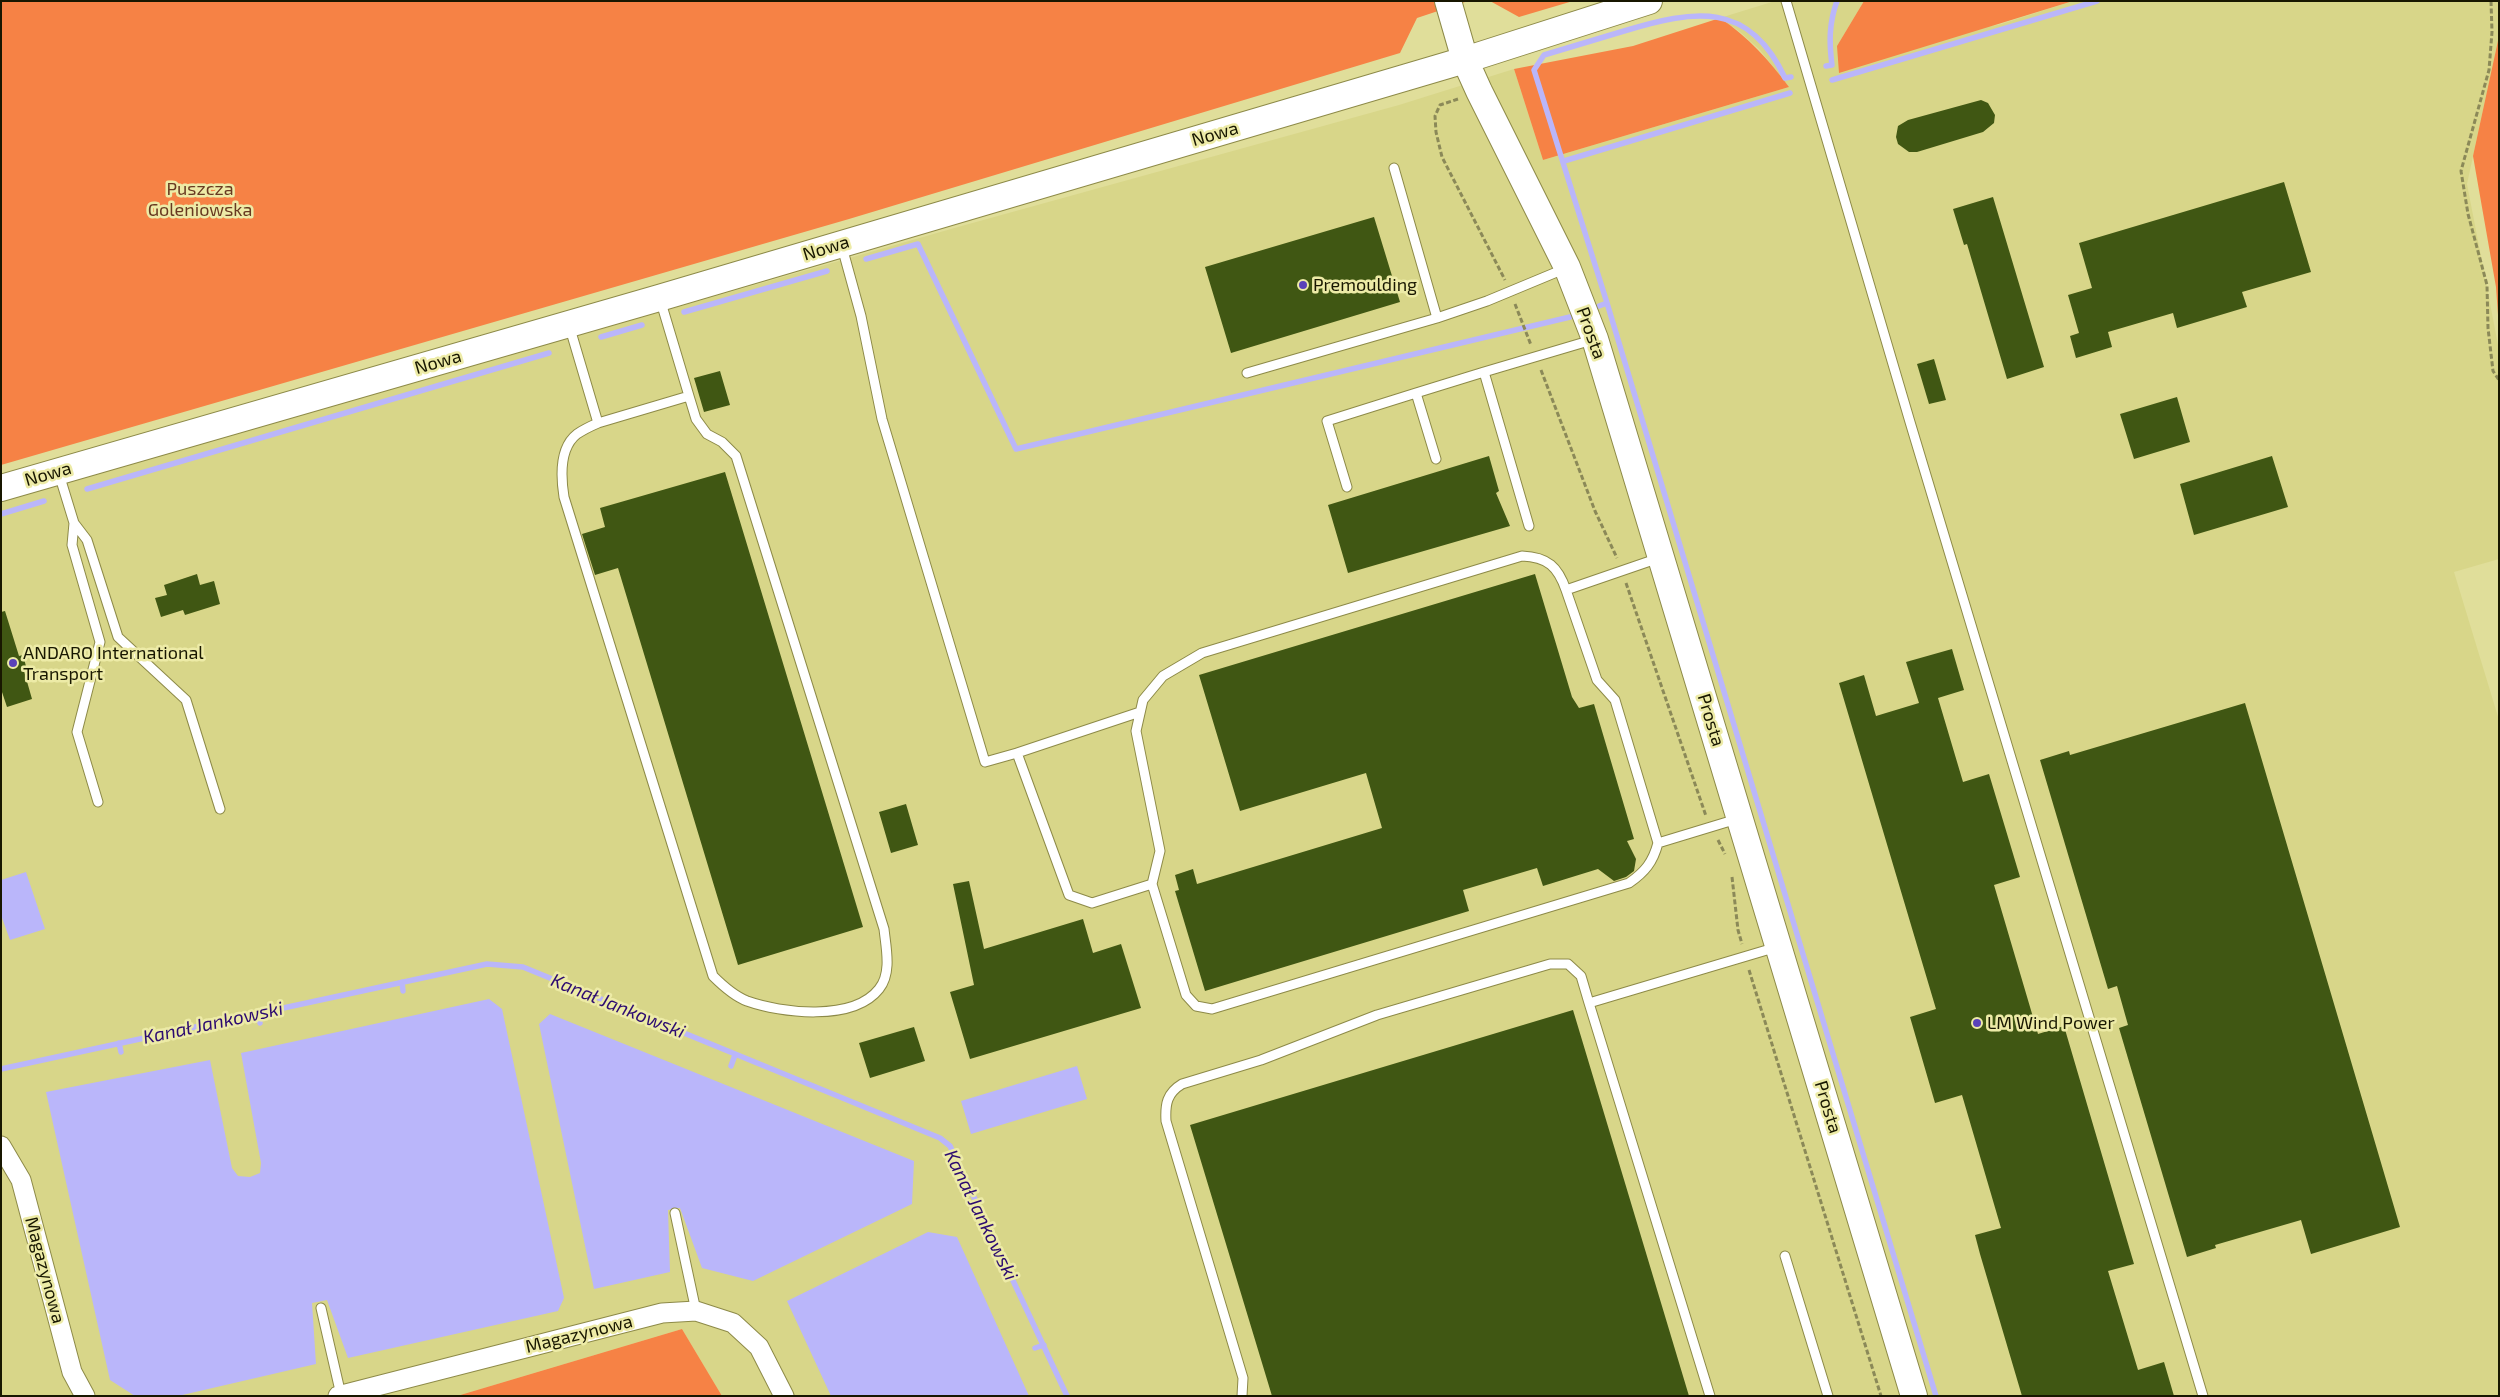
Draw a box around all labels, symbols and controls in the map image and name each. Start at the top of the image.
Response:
street label: Nowa [1189,117,1241,151]
park label: Puszcza Goleniowska [148,178,252,220]
street label: Nowa [800,231,852,265]
place label: Premoulding [1313,274,1417,296]
marker: Premoulding [1297,279,1309,291]
street label: Prosta [1572,304,1610,362]
street label: Nowa [412,345,464,379]
street label: Nowa [22,457,74,491]
place label: ANDARO International Transport [23,642,204,684]
marker: ANDARO International Transport [7,657,19,669]
street label: Prosta [1693,691,1729,749]
water label: Kanał Jankowski [548,969,688,1043]
water label: Kanał Jankowski [141,997,285,1049]
place label: LM Wind Power [1987,1012,2115,1034]
marker: LM Wind Power [1971,1017,1983,1029]
street label: Prosta [1810,1078,1846,1136]
water label: Kanał Jankowski [939,1146,1023,1284]
street label: Magazynowa [20,1214,70,1326]
street label: Magazynowa [523,1310,635,1358]

